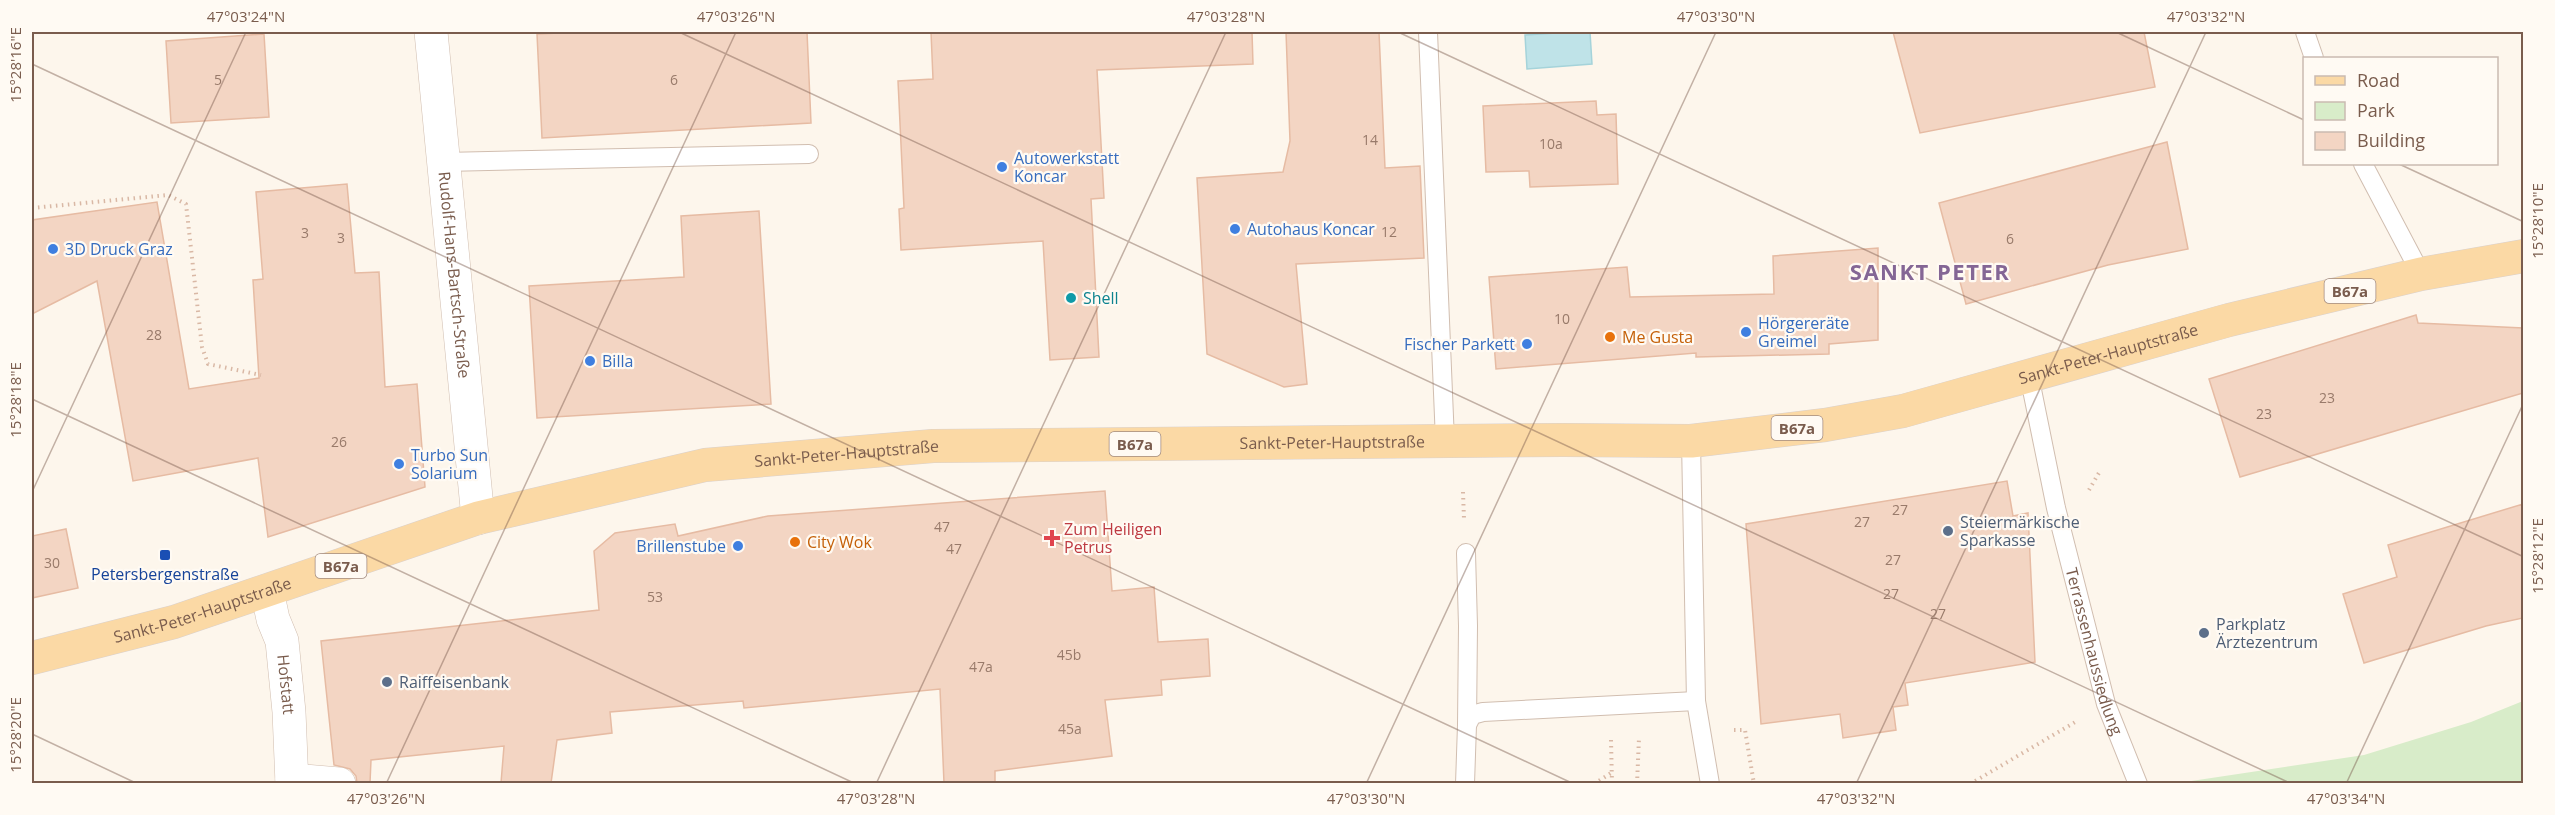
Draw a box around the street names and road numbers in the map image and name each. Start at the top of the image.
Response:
street label: Rudolf-Hans-Bartsch-Straße [434,170,475,379]
road number: B67a [2324,279,2376,303]
street label: Sankt-Peter-Hauptstraße [2016,318,2201,389]
road number: B67a [1772,416,1822,440]
street label: Sankt-Peter-Hauptstraße [1239,430,1425,454]
road number: B67a [1110,432,1160,456]
street label: Sankt-Peter-Hauptstraße [753,435,939,472]
road number: B67a [316,554,366,578]
street label: Terrassenhaussiedlung [2061,565,2128,738]
street label: Sankt-Peter-Hauptstraße [111,572,294,648]
street label: Hofstatt [272,653,300,716]

